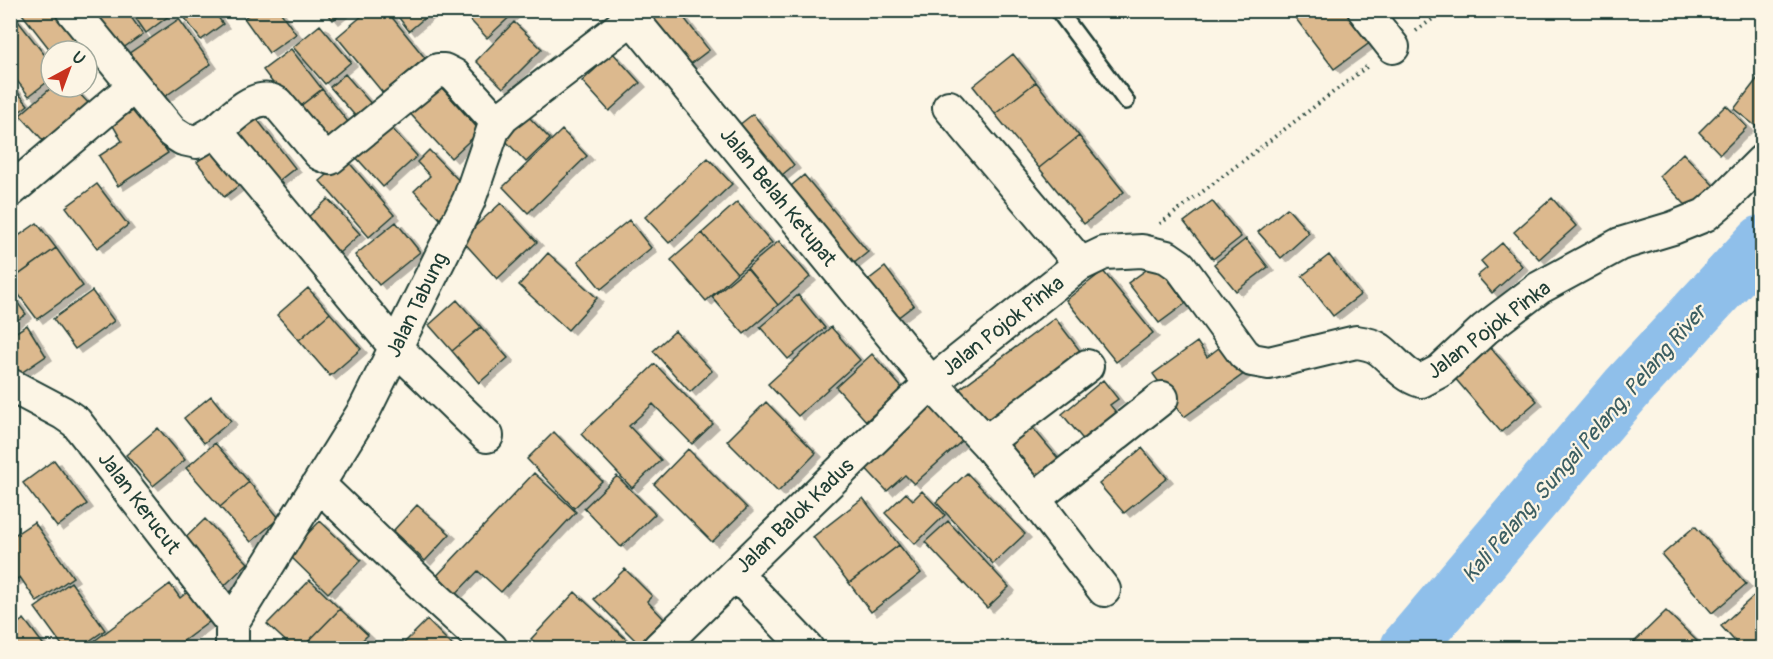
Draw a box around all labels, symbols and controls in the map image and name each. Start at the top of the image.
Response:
north arrow [39,39,99,99]
text: U [68,47,89,70]
street label: Jalan Belah Ketupat [714,122,843,272]
street label: Jalan Tabung [380,248,454,362]
street label: Jalan Pojok Pinka [936,270,1070,382]
street label: Jalan Pojok Pinka [1422,275,1556,385]
water label: Kali Pelang, Sungai Pelang, Pelang River [1456,297,1714,589]
street label: Jalan Kerucut [92,446,187,560]
street label: Jalan Balok Kadus [730,452,860,579]

